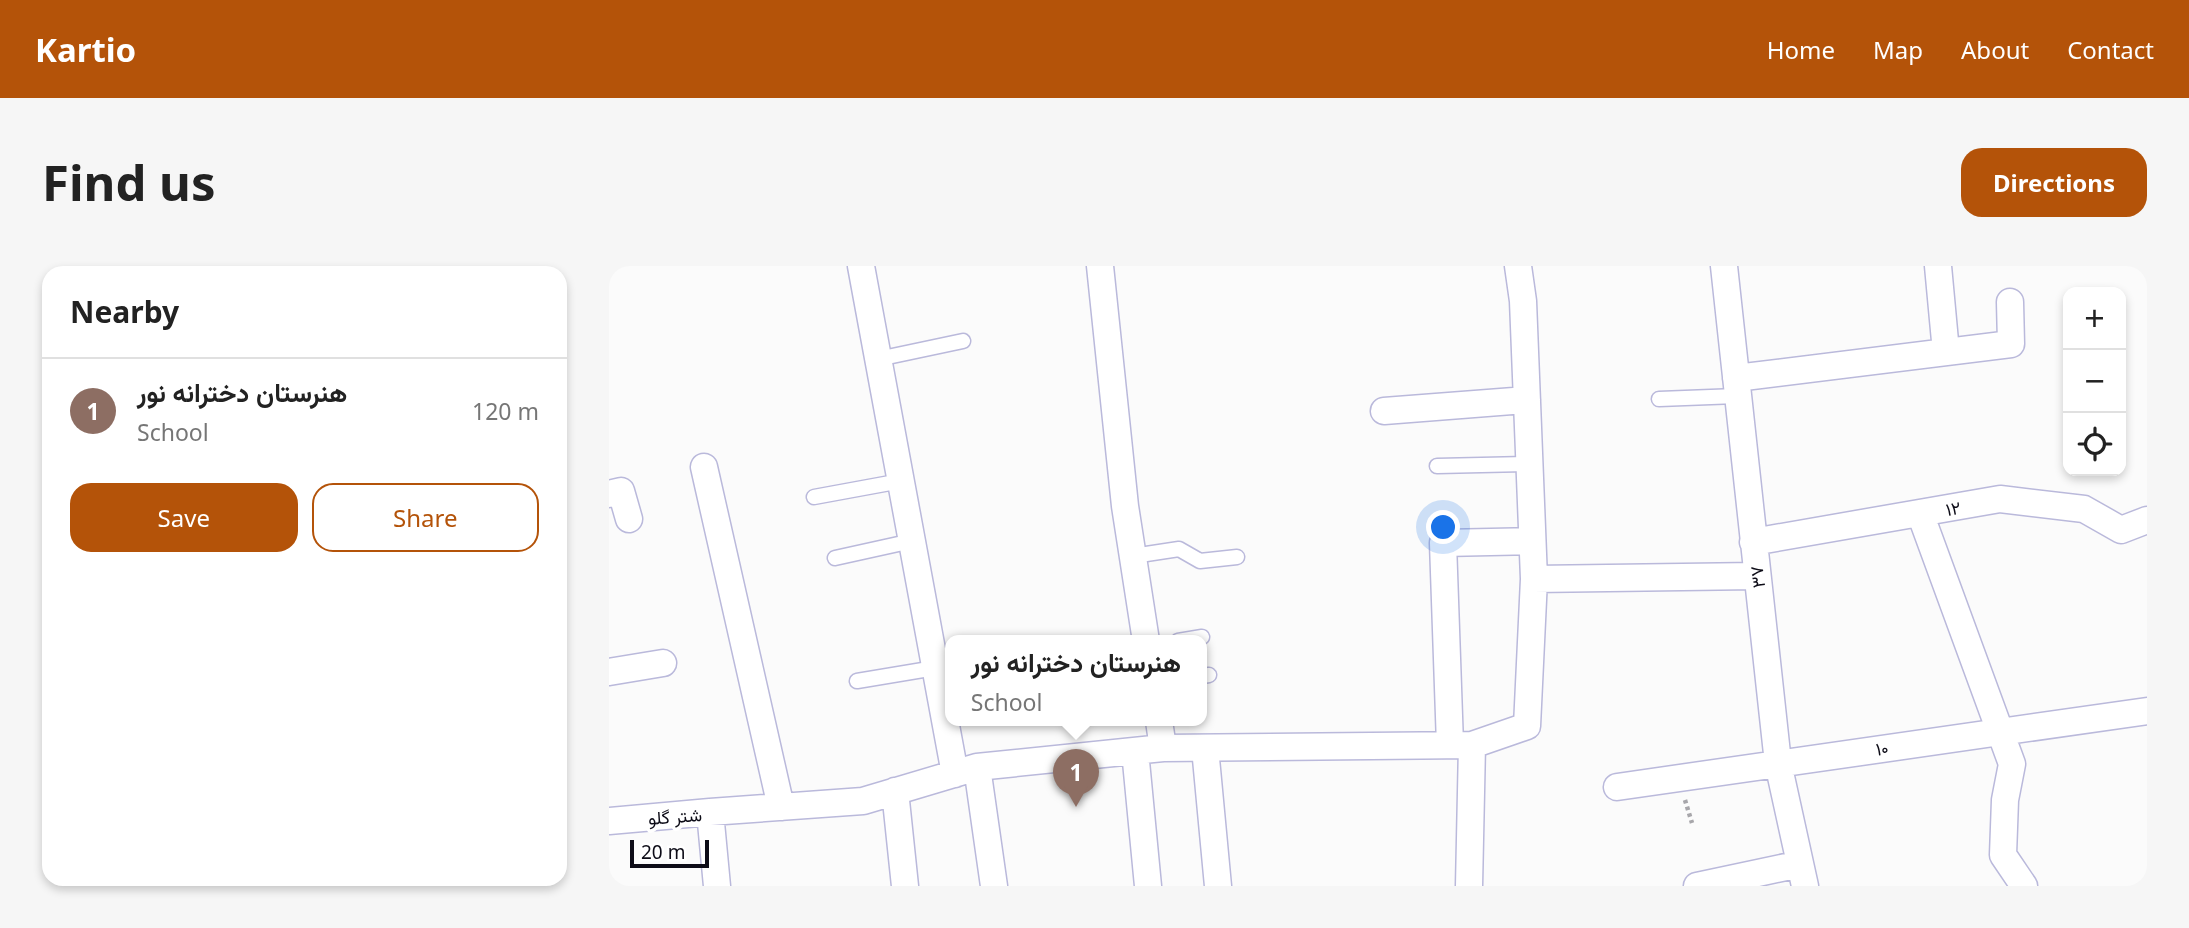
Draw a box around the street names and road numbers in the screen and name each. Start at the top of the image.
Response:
street label: ۱۲ [1944,495,1962,521]
street label: ۳۷ [1744,564,1770,590]
street label: ۱۰ [1874,735,1890,761]
street label: شتر گلو [647,802,703,830]

